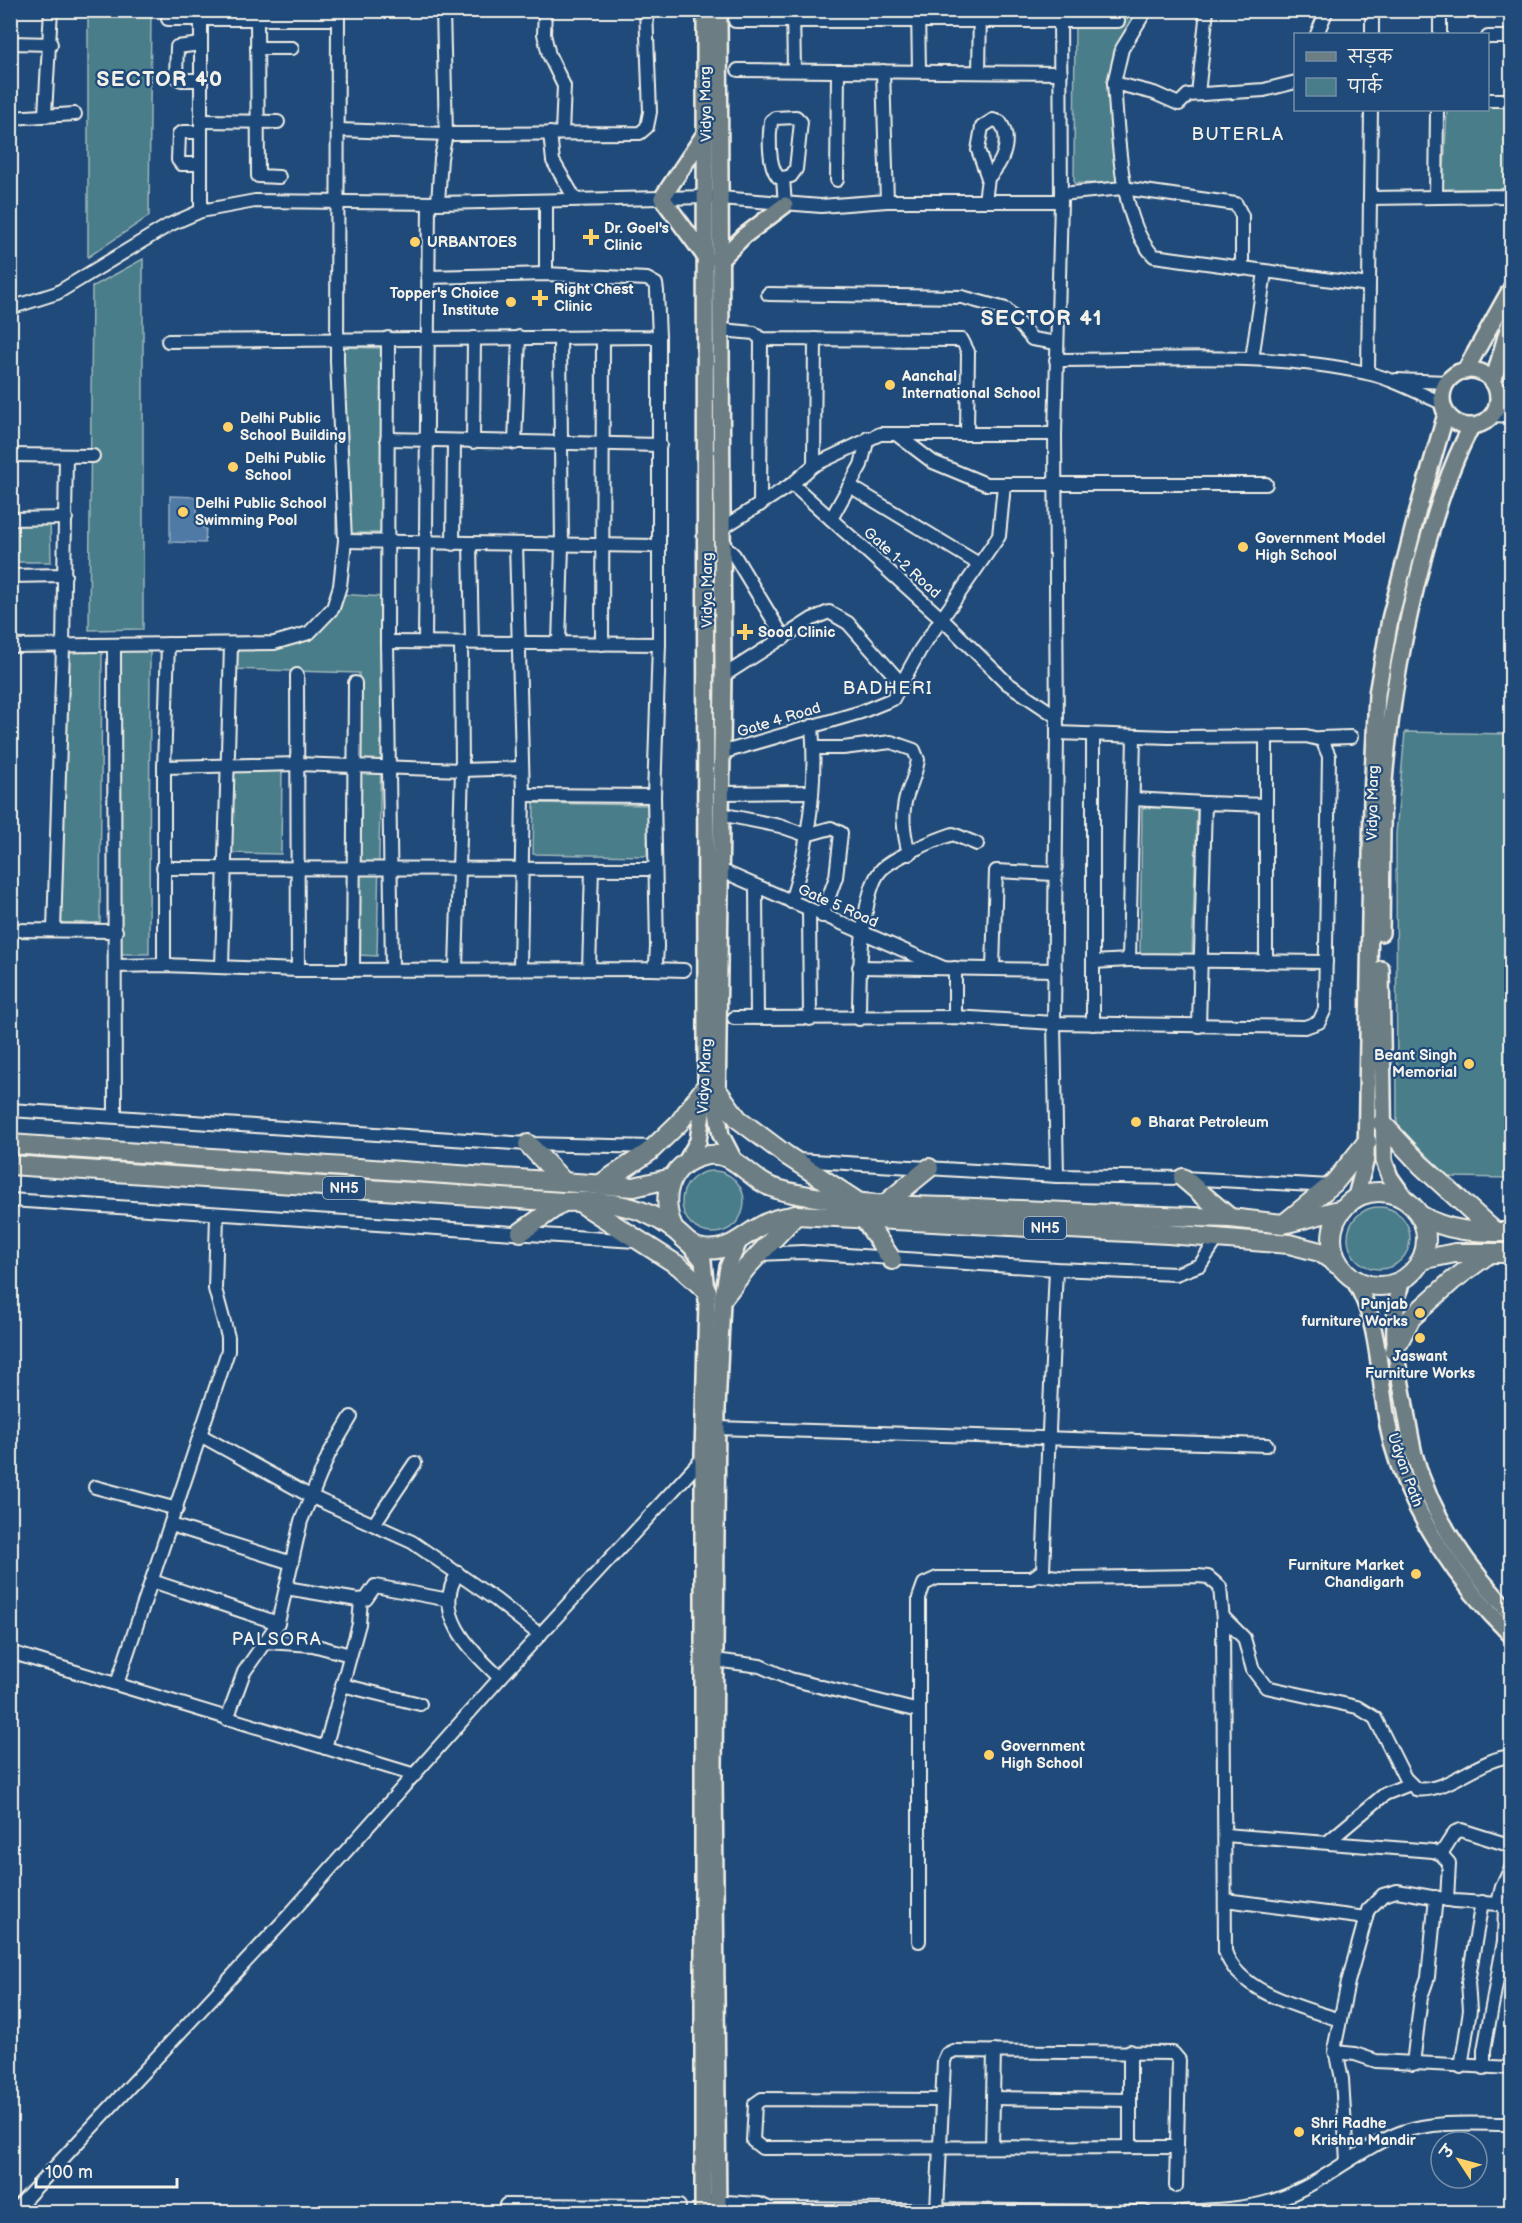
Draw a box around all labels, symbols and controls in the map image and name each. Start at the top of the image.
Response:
legend [1294,33,1489,111]
text: सड़क [1347,47,1393,68]
street label: Vidya Marg [696,66,716,142]
district label: SECTOR 40 [96,67,224,92]
text: पार्क [1347,73,1383,98]
district label: BUTERLA [1192,124,1284,145]
place label: Dr. Goel's Clinic [604,219,669,255]
marker: Dr. Goel's Clinic [582,228,600,246]
place label: URBANTOES [427,233,517,252]
marker: URBANTOES [408,235,422,249]
place label: Right Chest Clinic [554,280,634,316]
place label: Topper's Choice Institute [390,284,499,320]
marker: Right Chest Clinic [531,289,549,307]
marker: Topper's Choice Institute [504,295,518,309]
district label: SECTOR 41 [981,306,1103,331]
place label: Aanchal International School [901,367,1040,403]
marker: Aanchal International School [883,378,897,392]
place label: Delhi Public School Building [240,409,346,445]
marker: Delhi Public School Building [221,420,235,434]
place label: Delhi Public School [245,449,326,485]
marker: Delhi Public School [226,460,240,474]
place label: Delhi Public School Swimming Pool [195,494,326,530]
marker: Delhi Public School Swimming Pool [176,505,190,519]
street label: Gate 1-2 Road [859,523,945,603]
place label: Government Model High School [1255,529,1386,565]
marker: Government Model High School [1236,540,1250,554]
street label: Vidya Marg [698,552,717,628]
marker: Sood Clinic [736,623,754,641]
place label: Sood Clinic [758,623,835,642]
district label: BADHERI [843,678,933,699]
street label: Gate 4 Road [735,698,823,742]
street label: Vidya Marg [1363,765,1383,841]
street label: Gate 5 Road [795,880,881,932]
street label: Vidya Marg [694,1038,716,1114]
place label: Beant Singh Memorial [1374,1046,1457,1082]
marker: Beant Singh Memorial [1462,1057,1476,1071]
place label: Bharat Petroleum [1148,1113,1269,1132]
marker: Bharat Petroleum [1129,1115,1143,1129]
road number: NH5 [323,1177,365,1199]
road number: NH5 [1024,1217,1066,1239]
place label: Punjab furniture Works [1302,1295,1408,1331]
marker: Punjab furniture Works [1413,1306,1427,1320]
marker: Jaswant Furniture Works [1413,1331,1427,1345]
place label: Jaswant Furniture Works [1365,1347,1475,1383]
street label: Udyan Path [1383,1430,1427,1510]
place label: Furniture Market Chandigarh [1288,1556,1404,1592]
marker: Furniture Market Chandigarh [1409,1567,1423,1581]
district label: PALSORA [232,1629,322,1650]
place label: Government High School [1001,1737,1085,1773]
marker: Government High School [982,1748,996,1762]
place label: Shri Radhe Krishna Mandir [1311,2114,1417,2150]
marker: Shri Radhe Krishna Mandir [1292,2125,1306,2139]
north arrow [1429,2130,1489,2190]
text: उ [1436,2141,1460,2164]
scale bar [36,2151,177,2189]
text: 100 m [45,2162,93,2183]

